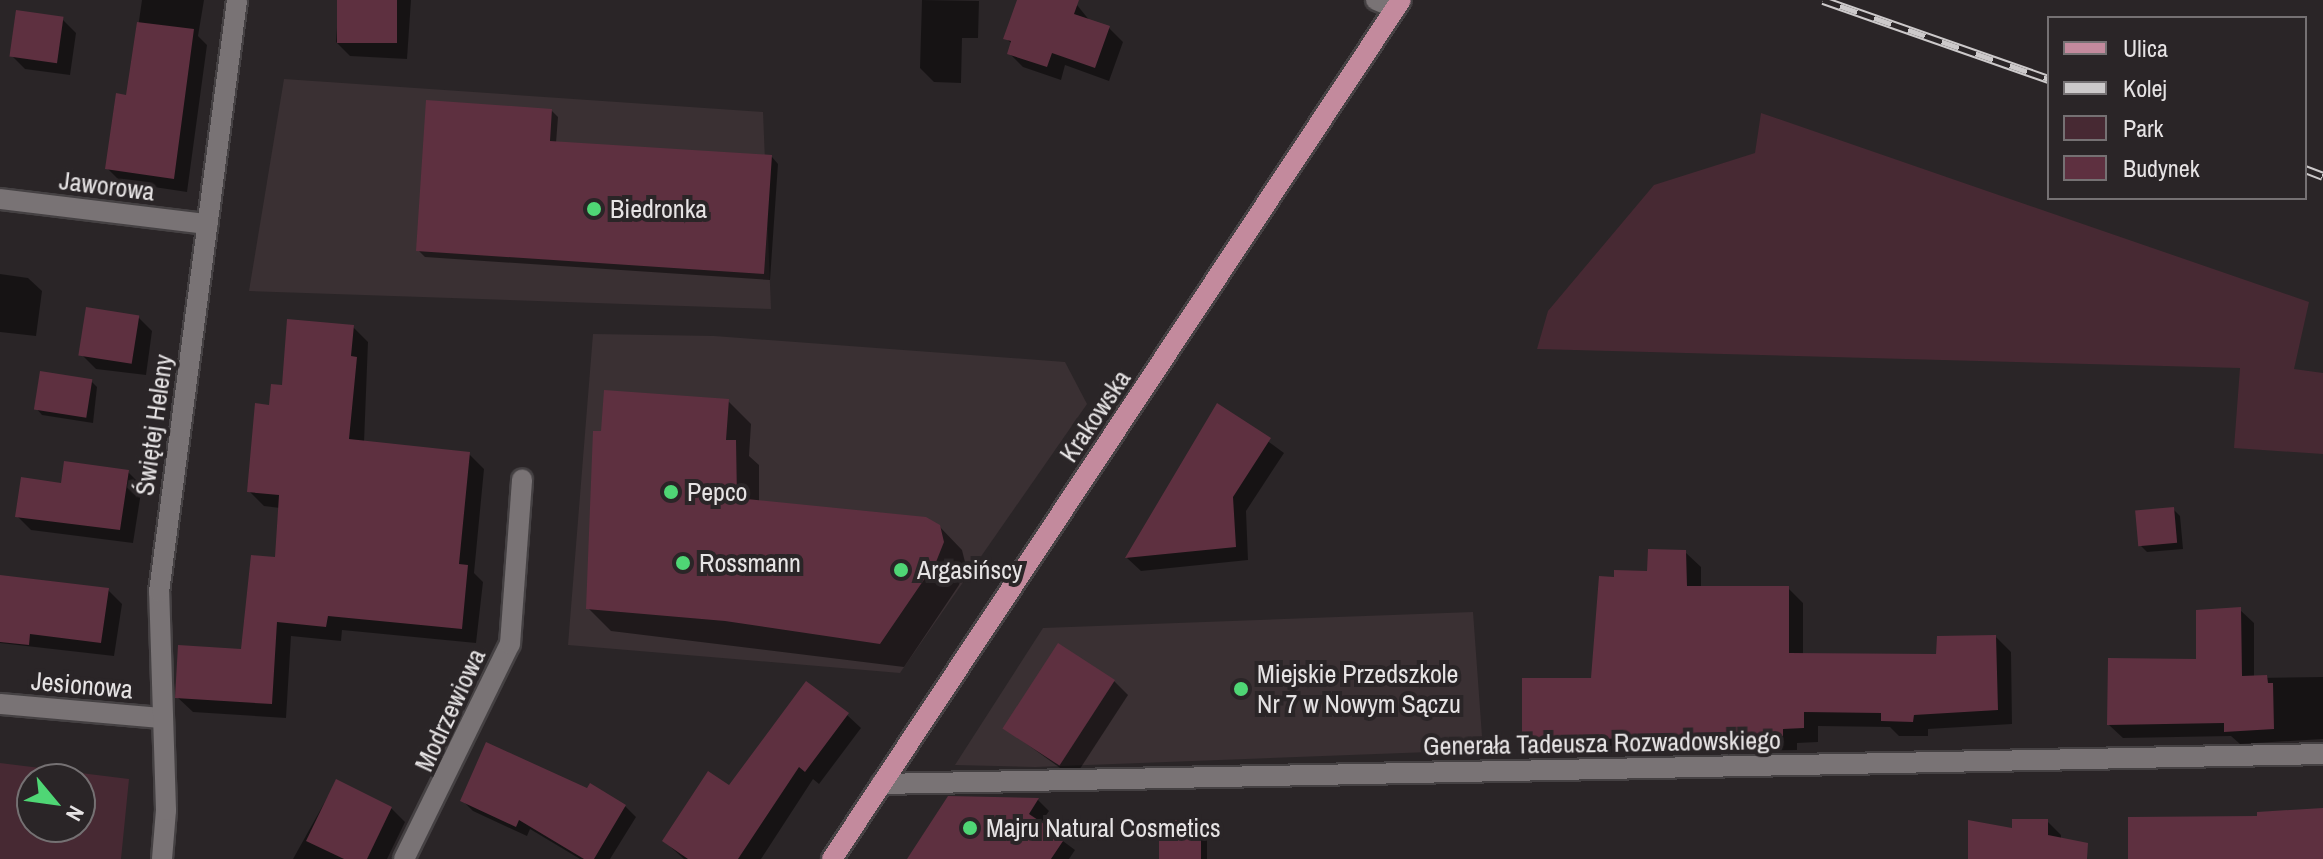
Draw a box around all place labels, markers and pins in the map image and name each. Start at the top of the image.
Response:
place label: Biedronka [610,193,707,225]
marker: Biedronka [585,200,603,218]
place label: Pepco [687,476,747,508]
marker: Pepco [662,483,680,501]
place label: Rossmann [699,547,801,579]
marker: Rossmann [674,554,692,572]
place label: Argasińscy [917,554,1022,586]
marker: Argasińscy [892,561,910,579]
place label: Miejskie Przedszkole Nr 7 w Nowym Sączu [1257,658,1461,720]
marker: Miejskie Przedszkole Nr 7 w Nowym Sączu [1232,680,1250,698]
place label: Majru Natural Cosmetics [986,812,1221,844]
marker: Majru Natural Cosmetics [961,819,979,837]

